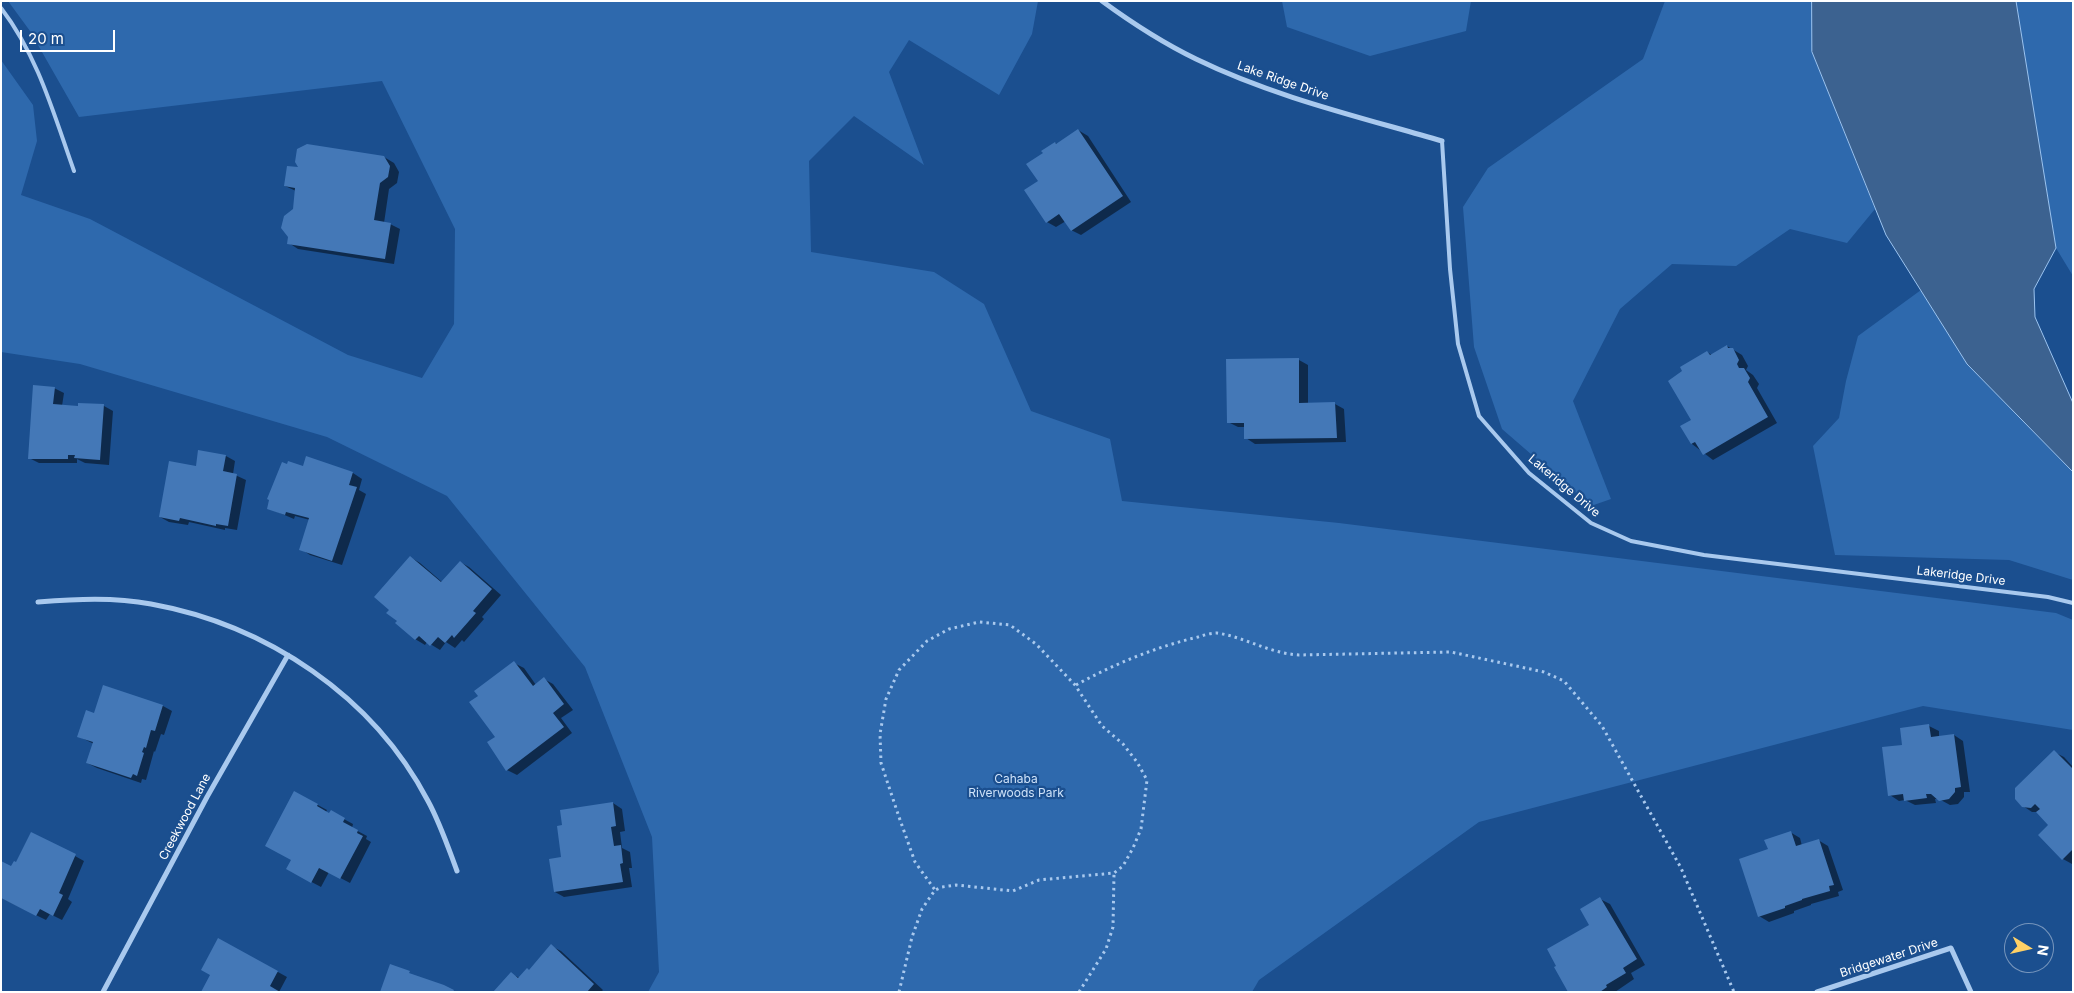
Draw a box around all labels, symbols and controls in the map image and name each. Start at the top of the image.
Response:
scale bar [22,20,118,52]
text: 20 m [28,29,64,48]
street label: Lake Ridge Drive [1235,59,1331,103]
street label: Lakeridge Drive [1525,452,1603,520]
street label: Lakeridge Drive [1916,563,2006,589]
street label: Creekwood Lane [156,771,214,863]
park label: Cahaba Riverwoods Park [968,772,1064,800]
north arrow [2004,923,2054,973]
street label: Bridgewater Drive [1838,935,1940,981]
text: N [2034,944,2053,957]

